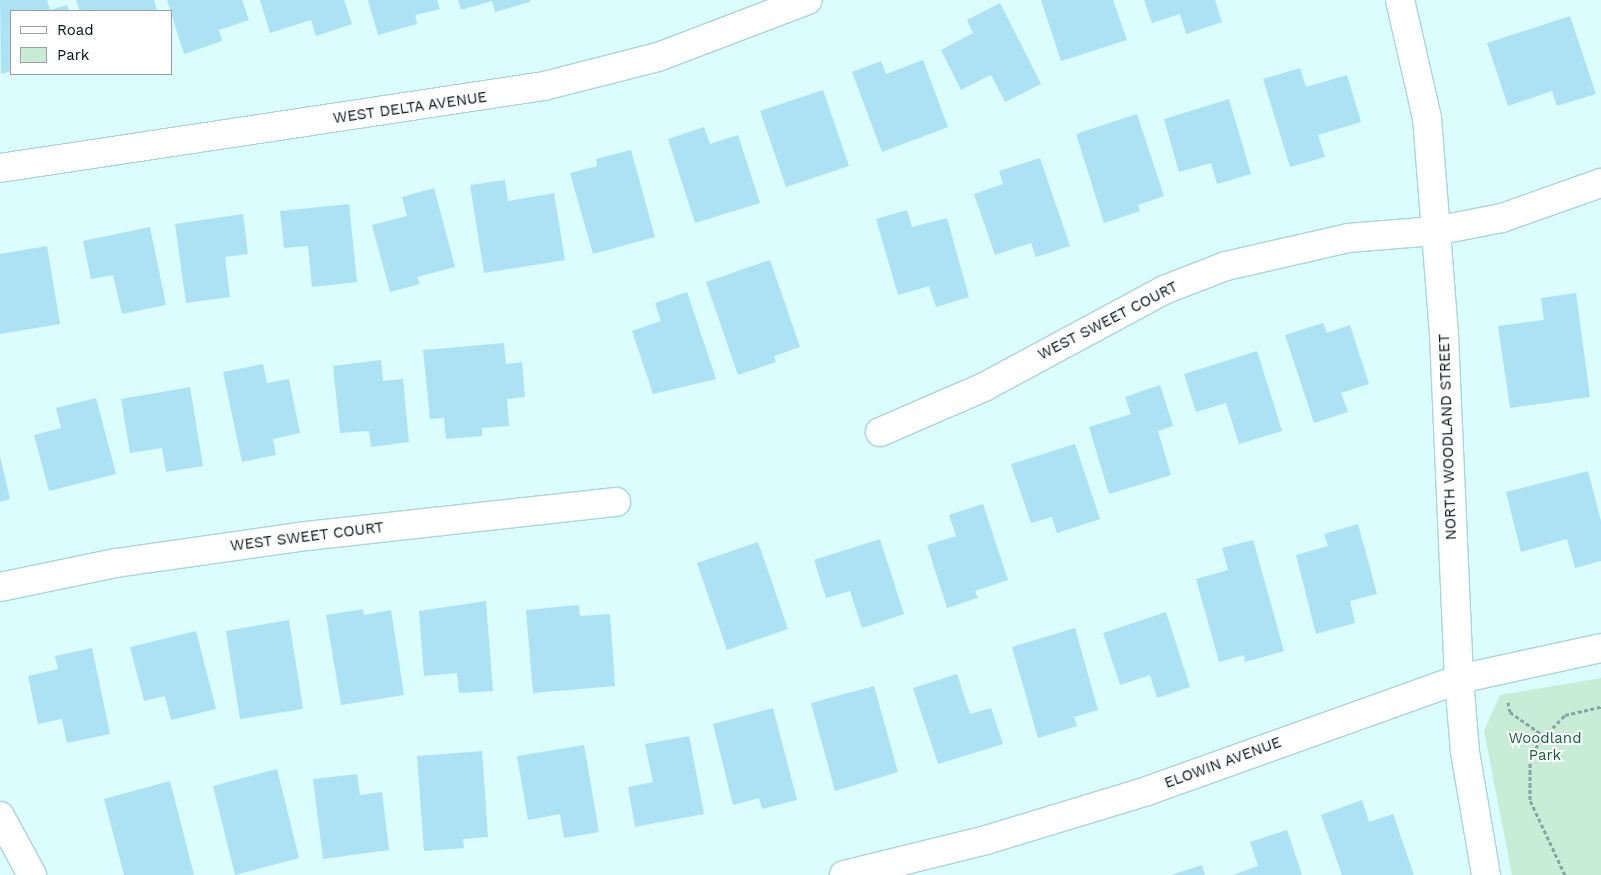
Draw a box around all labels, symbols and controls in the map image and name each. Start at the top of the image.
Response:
legend [10,10,172,75]
text: Road [57,21,94,39]
text: Park [57,46,89,64]
street label: WEST DELTA AVENUE [331,88,489,128]
street label: WEST SWEET COURT [1035,278,1181,364]
street label: NORTH WOODLAND STREET [1435,333,1461,541]
street label: WEST SWEET COURT [229,519,385,555]
park label: Woodland Park [1508,729,1582,764]
street label: ELOWIN AVENUE [1162,733,1284,793]

